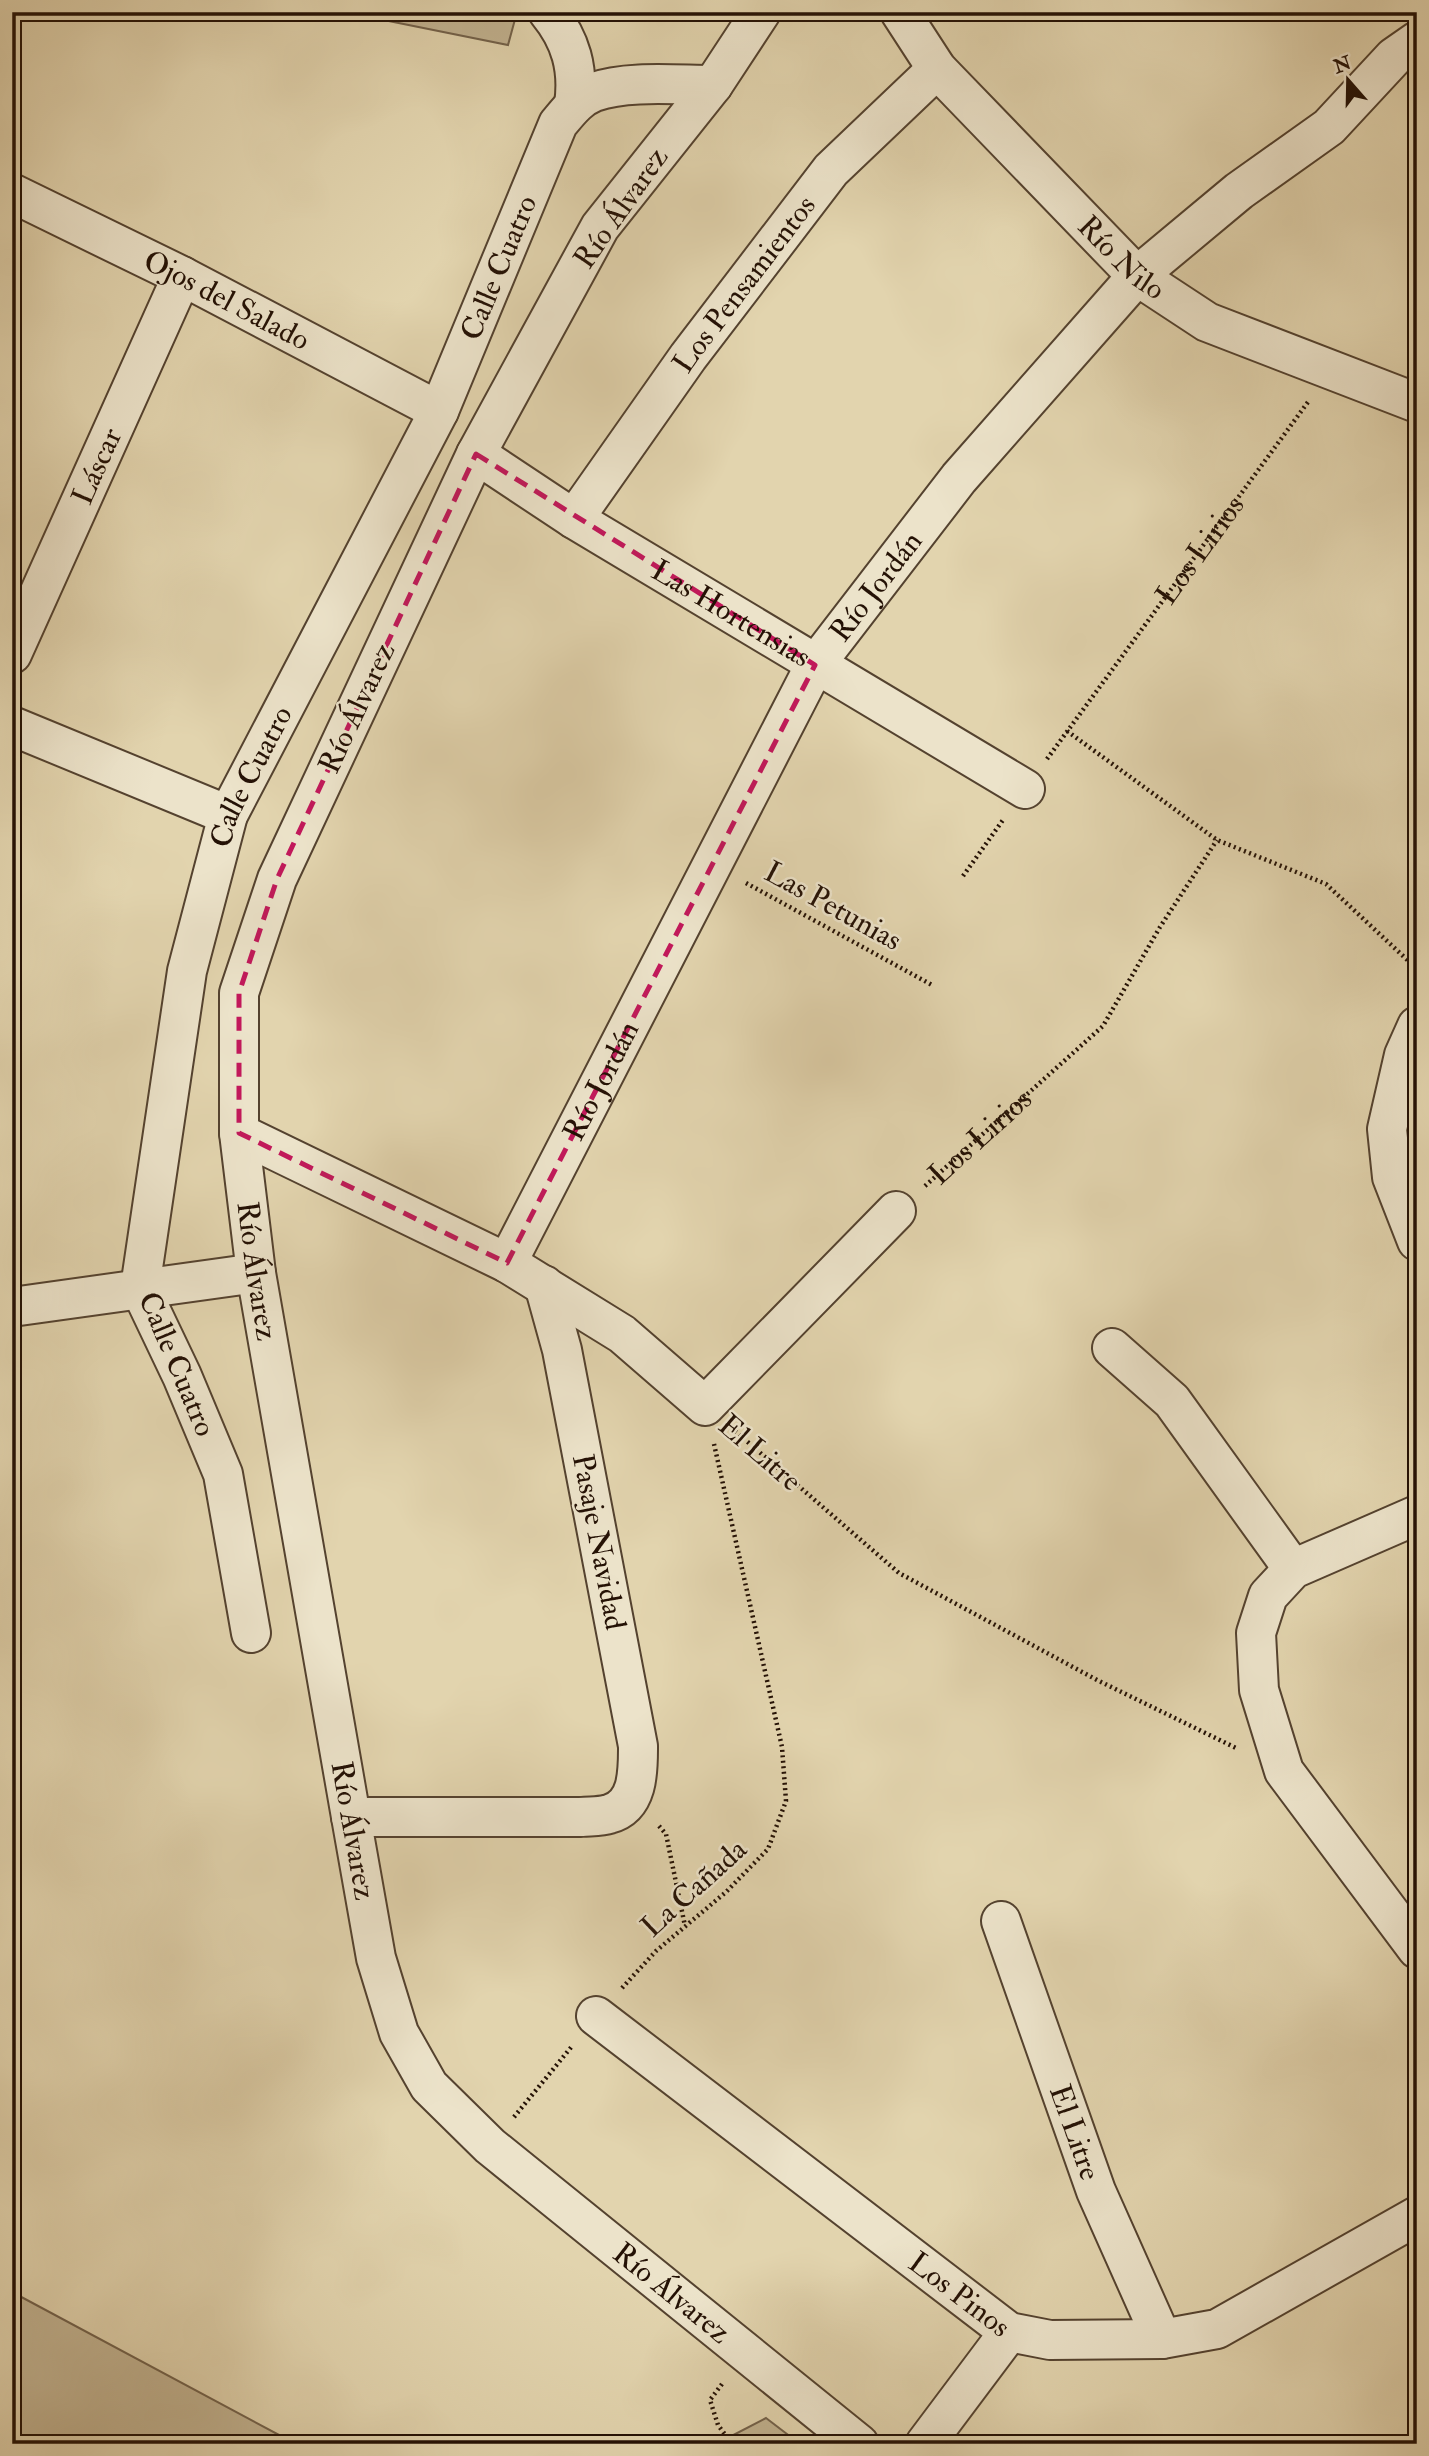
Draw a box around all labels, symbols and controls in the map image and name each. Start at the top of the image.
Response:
north arrow [1314,46,1384,116]
text: N [1329,50,1356,79]
street label: Río Álvarez [566,140,676,276]
street label: Los Pensamientos [664,188,823,380]
street label: Calle Cuatro [452,190,545,345]
street label: Río Nilo [1070,208,1172,308]
street label: Ojos del Salado [138,242,316,358]
street label: Láscar [63,422,130,510]
street label: Los Lirios [1148,488,1252,612]
street label: Río Jordán [821,524,930,649]
street label: Las Hortensias [645,551,818,675]
street label: Río Álvarez [311,637,403,779]
street label: Calle Cuatro [202,699,300,851]
street label: Las Petunias [758,853,908,959]
street label: Río Jordán [555,1015,647,1147]
street label: Los Lirios [921,1081,1039,1193]
street label: Río Álvarez [229,1199,286,1343]
street label: Calle Cuatro [130,1286,224,1442]
street label: El Litre [711,1407,809,1499]
street label: Pasaje Navidad [564,1451,634,1633]
street label: Río Álvarez [323,1758,384,1903]
street label: La Cañada [634,1830,755,1945]
street label: El Litre [1042,2080,1109,2185]
street label: Río Álvarez [606,2234,738,2351]
street label: Los Pinos [901,2244,1018,2345]

